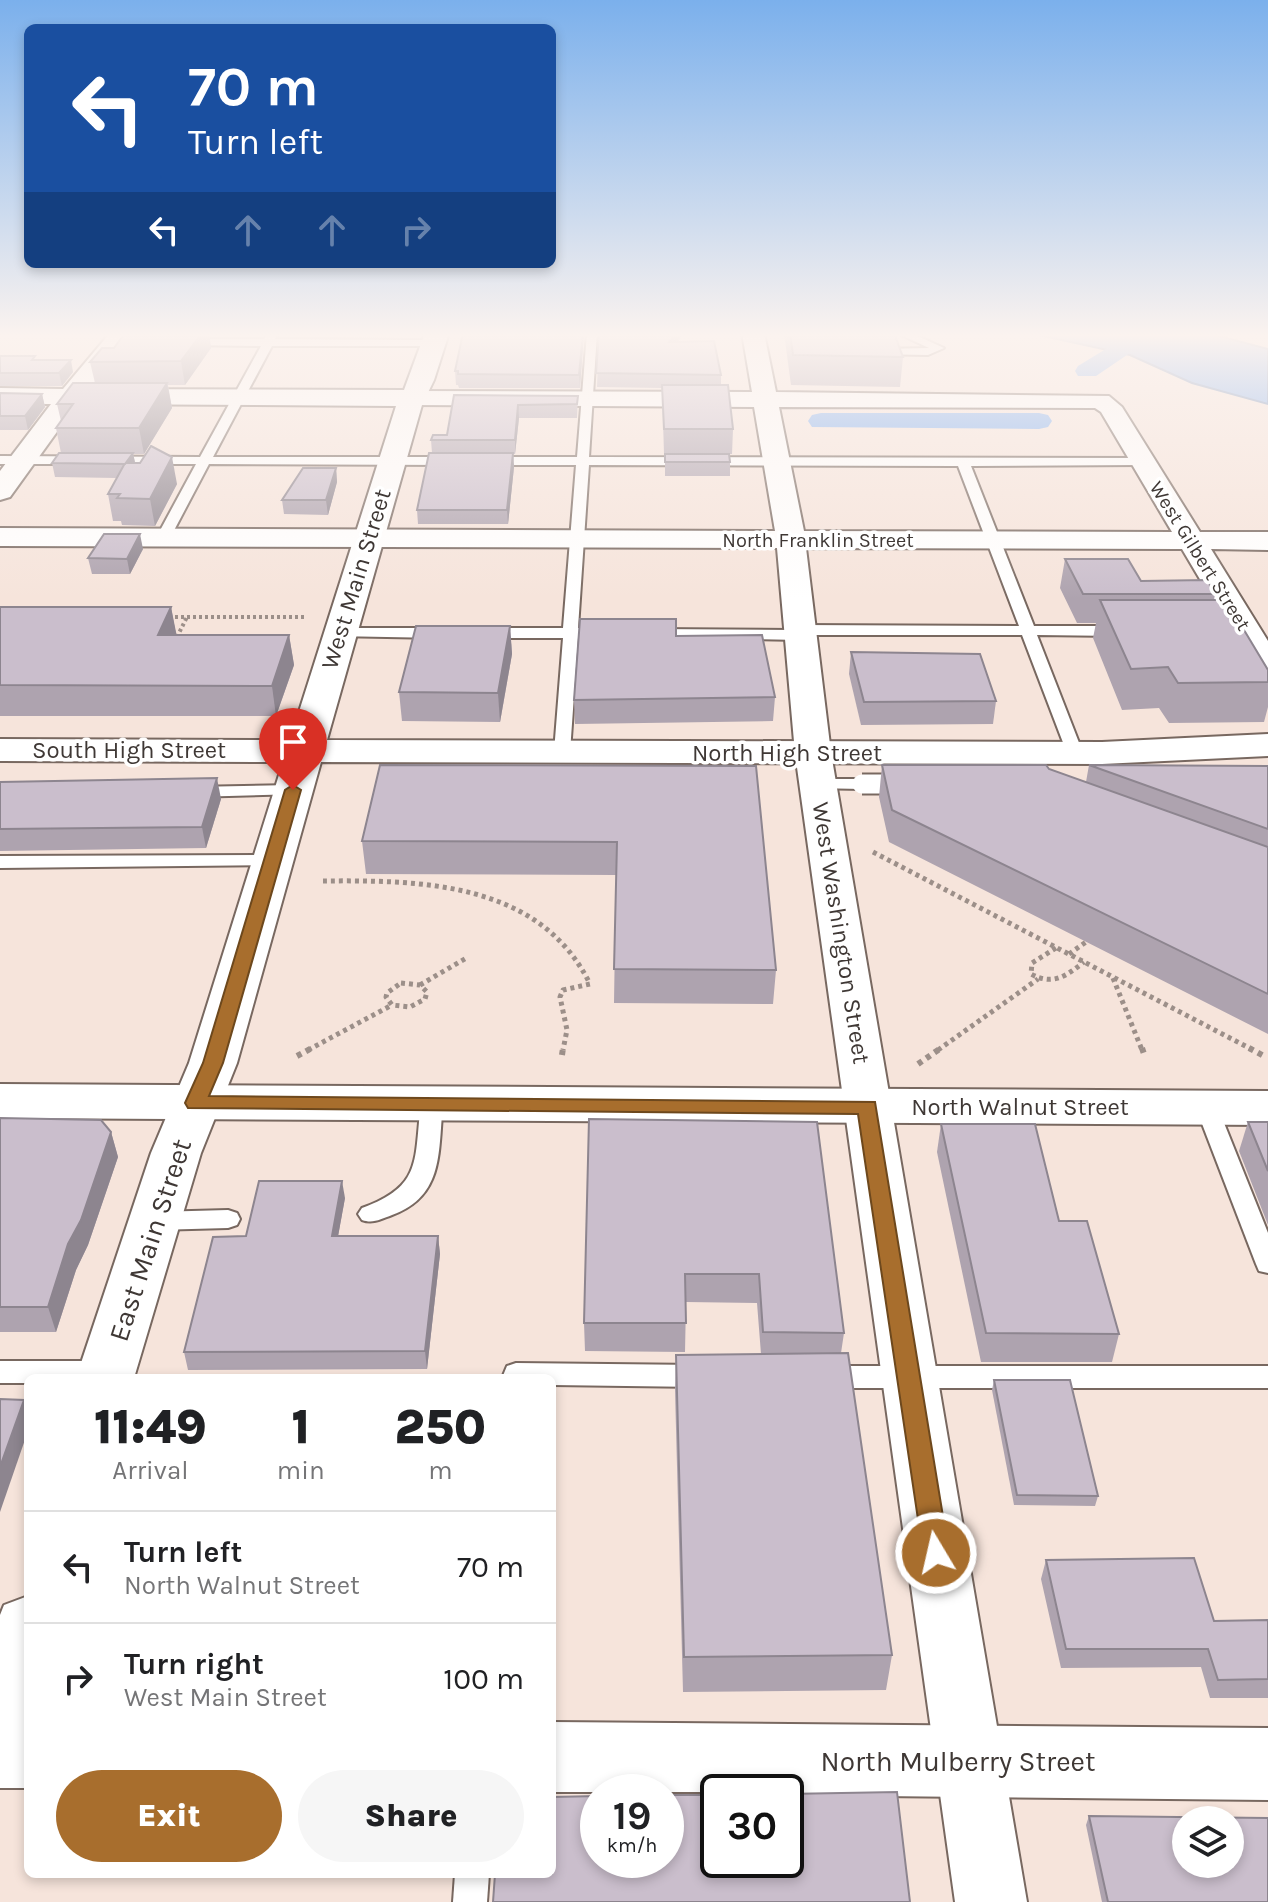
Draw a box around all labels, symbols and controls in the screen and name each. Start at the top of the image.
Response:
text: 70 m [188,54,319,119]
icon: left [56,56,160,160]
text: Turn left [188,121,323,163]
icon: left [142,208,186,252]
icon: ahead [226,208,270,252]
icon: ahead [310,208,354,252]
icon: right [394,208,438,252]
street label: West Gilbert Street [1145,477,1255,635]
street label: West Main Street [315,485,397,673]
street label: North Franklin Street [722,529,914,552]
pin [259,708,327,790]
icon: arrive [271,720,315,764]
street label: South High Street [32,736,226,764]
street label: North High Street [692,739,882,767]
street label: West Washington Street [806,800,876,1066]
street label: North Walnut Street [911,1093,1129,1121]
street label: East Main Street [102,1135,198,1345]
text: 11:49 [94,1399,207,1455]
text: 1 [292,1399,310,1455]
text: 250 [395,1399,486,1455]
text: Arrival [112,1455,189,1486]
text: min [277,1455,325,1486]
text: m [428,1455,452,1486]
position arrow [894,1511,978,1595]
text: Turn left [124,1534,242,1570]
icon: left [56,1545,100,1589]
text: 70 m [457,1549,524,1585]
text: North Walnut Street [124,1570,360,1601]
text: Turn right [124,1646,264,1682]
icon: right [56,1657,100,1701]
text: 100 m [443,1661,524,1697]
text: West Main Street [124,1682,327,1713]
street label: North Mulberry Street [821,1745,1095,1778]
button: Exit [56,1770,282,1862]
button: Share [298,1770,524,1862]
speed limit sign: 30 [700,1774,804,1878]
text: 19 [613,1792,651,1839]
map controls [1172,1806,1244,1878]
button: layers [1172,1806,1244,1878]
text: km/h [607,1834,657,1857]

